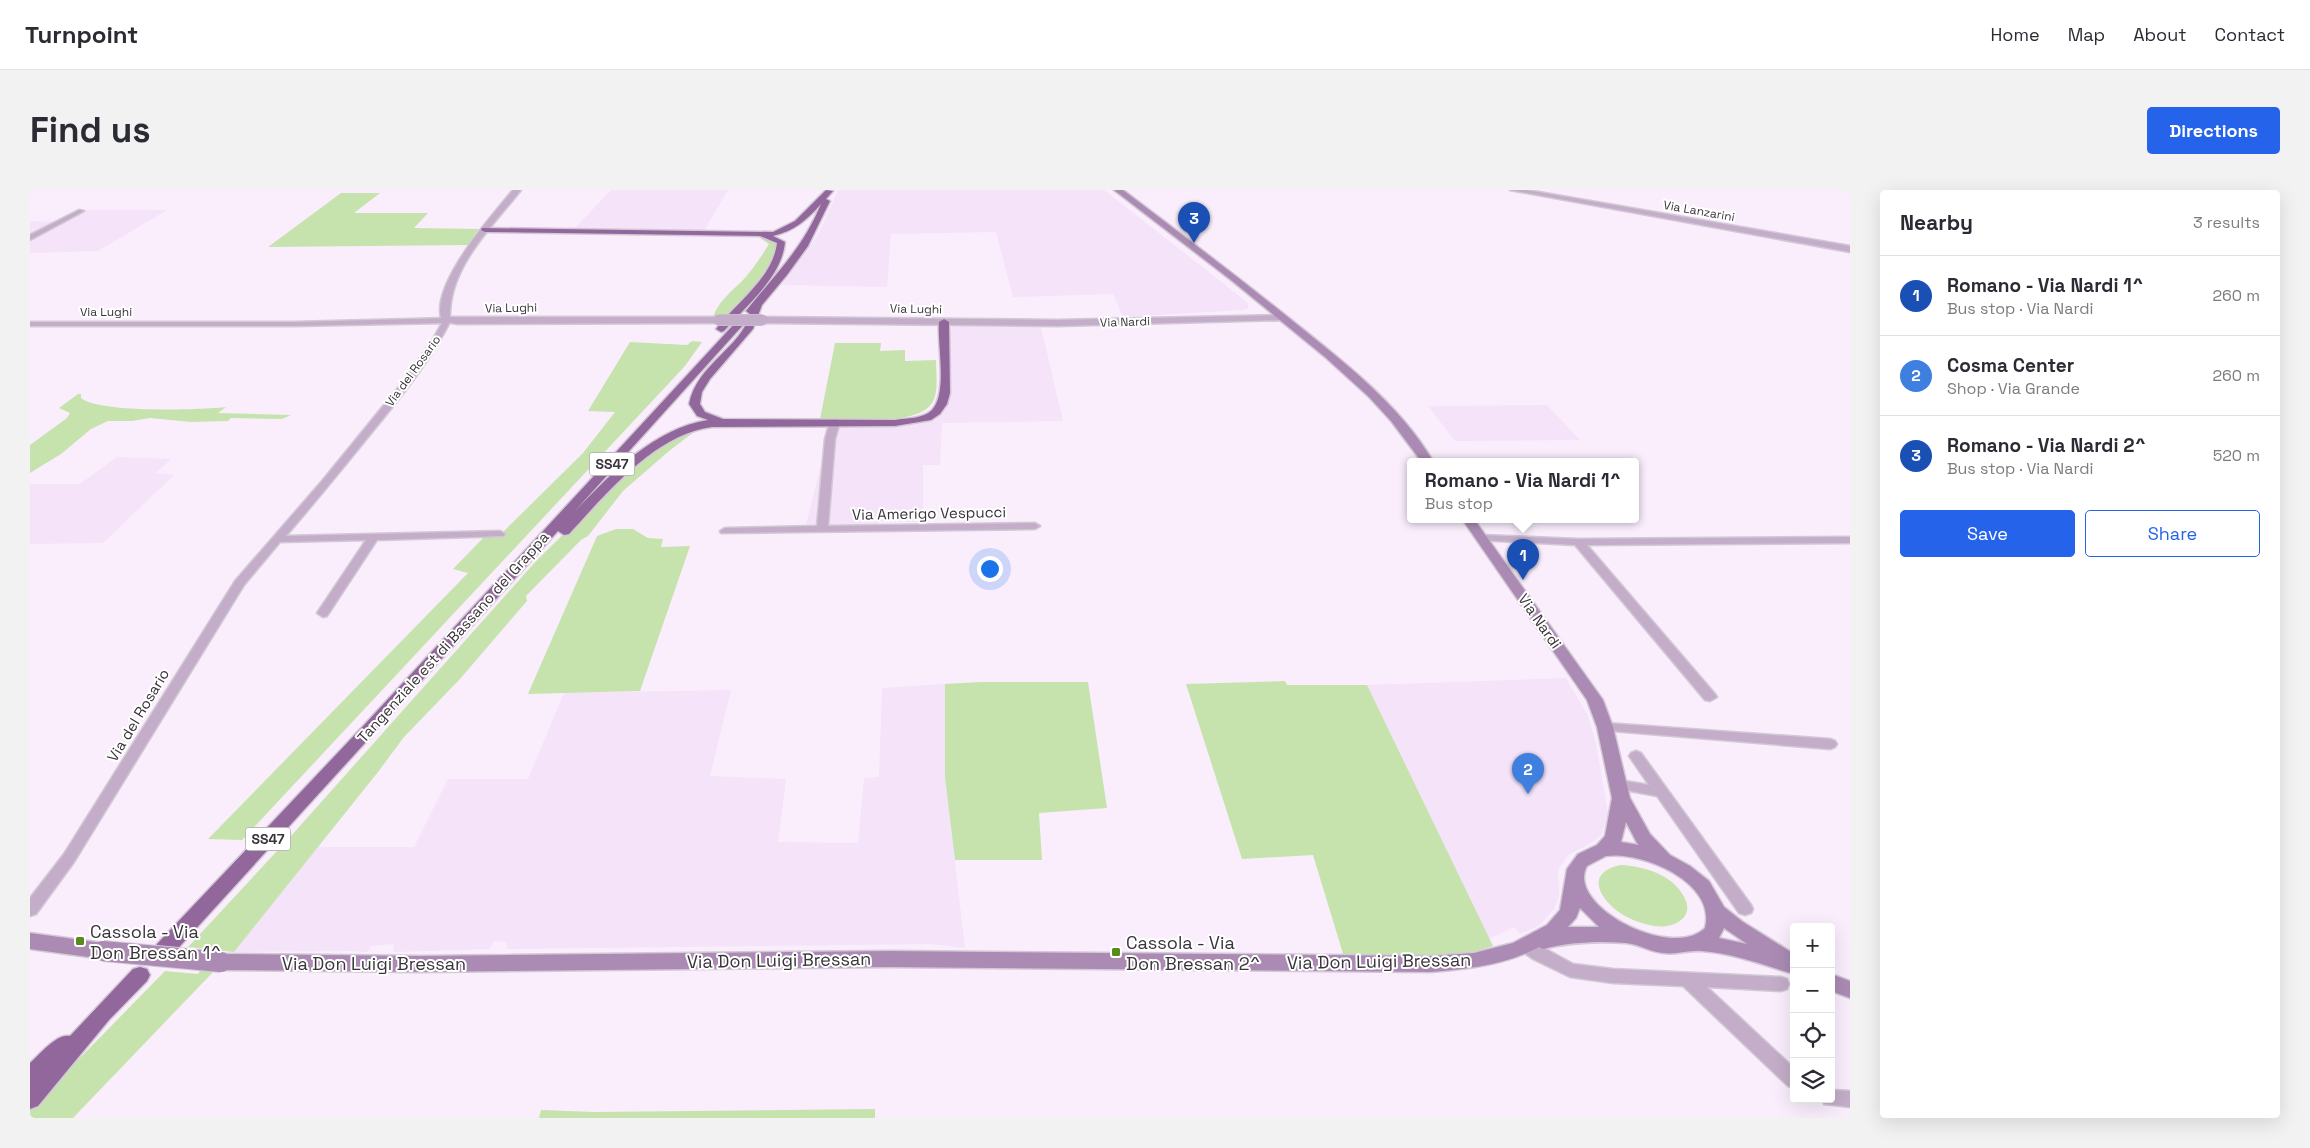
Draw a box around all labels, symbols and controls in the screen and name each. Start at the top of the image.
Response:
text: Turnpoint [25,19,138,50]
text: Home [1991,23,2040,46]
text: Map [2068,23,2105,46]
text: About [2133,23,2187,46]
text: Contact [2215,23,2285,46]
button: Directions [2147,107,2280,154]
text: Find us [30,108,151,152]
street label: Via Lanzarini [1662,197,1736,225]
pin: 3 [1178,202,1210,243]
text: Nearby [1900,209,1973,236]
text: 3 results [2193,212,2260,233]
text: Romano - Via Nardi 1^ [1947,273,2144,298]
text: 1 [1912,285,1920,306]
text: 260 m [2212,285,2260,306]
text: Bus stop · Via Nardi [1947,298,2093,319]
street label: Via Lughi [485,300,537,316]
street label: Via Lughi [890,301,942,317]
street label: Via Lughi [80,304,132,320]
street label: Via Nardi [1100,313,1150,331]
street label: Via del Rosario [382,332,444,410]
text: Cosma Center [1947,353,2074,378]
text: 2 [1911,365,1921,386]
text: 260 m [2212,365,2260,386]
text: Shop · Via Grande [1947,378,2080,399]
text: Romano - Via Nardi 2^ [1947,433,2146,458]
text: 3 [1911,445,1921,466]
text: 520 m [2213,445,2260,466]
road number: SS47 [590,452,634,476]
popup [1407,458,1639,523]
text: Bus stop · Via Nardi [1947,458,2093,479]
text: Romano - Via Nardi 1^ [1425,468,1621,493]
text: Bus stop [1425,493,1493,514]
street label: Via Amerigo Vespucci [852,502,1006,524]
button: Save [1900,510,2075,557]
button: Share [2085,510,2260,557]
street label: Tangenziale est di Bassano del Grappa [353,527,553,746]
pin: 1 [1507,539,1539,580]
your location [977,556,1003,582]
street label: Via Nardi [1514,590,1566,652]
street label: Via del Rosario [103,665,173,765]
pin: 2 [1512,753,1544,794]
road number: SS47 [246,828,290,851]
place label: Cassola - Via Don Bressan 1^ [90,920,221,964]
map controls [1790,923,1835,1103]
button: + [1790,923,1835,968]
place label: Cassola - Via Don Bressan 2^ [1126,931,1261,975]
marker: Cassola - Via Don Bressan 1^ [74,935,86,947]
marker: Cassola - Via Don Bressan 2^ [1110,946,1122,958]
street label: Via Don Luigi Bressan [687,947,871,973]
street label: Via Don Luigi Bressan [1287,948,1471,974]
street label: Via Don Luigi Bressan [282,952,466,975]
button: − [1790,968,1835,1013]
button: locate [1790,1013,1835,1058]
button: layers [1790,1058,1835,1103]

